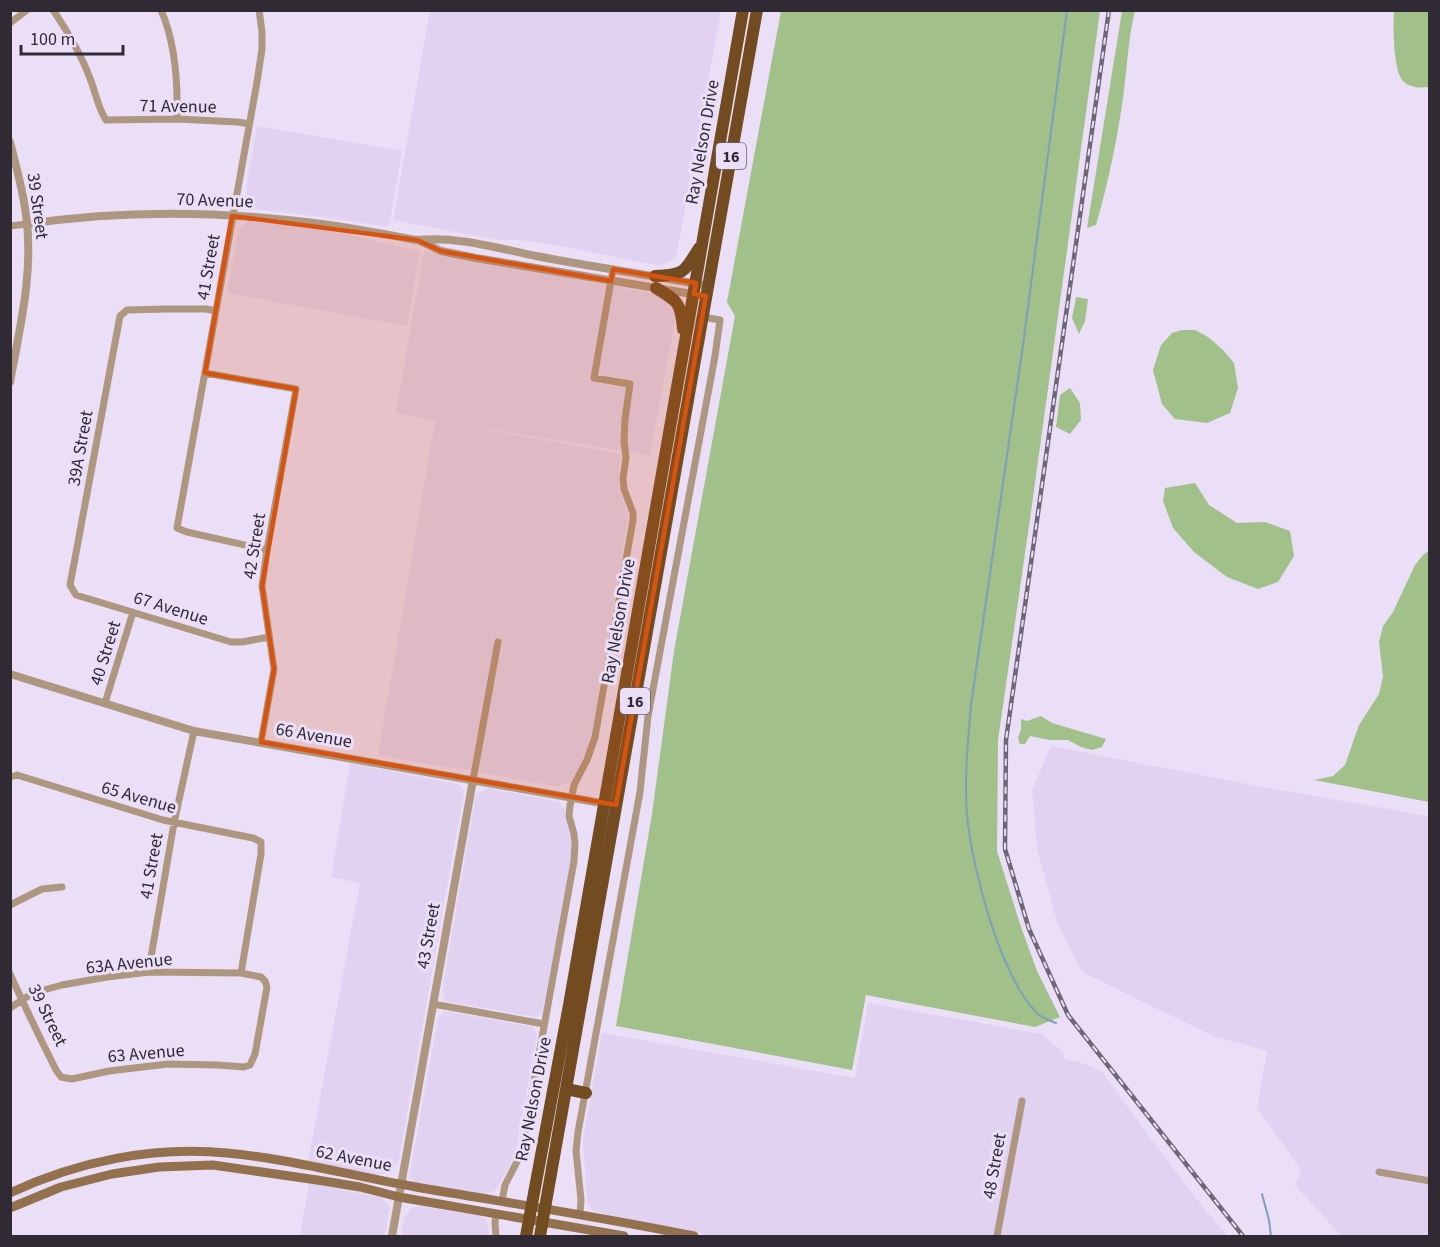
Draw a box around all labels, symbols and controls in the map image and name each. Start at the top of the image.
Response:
scale bar [21,18,123,56]
text: 100 m [30,27,75,52]
street label: Ray Nelson Drive [679,78,726,206]
street label: 71 Avenue [139,93,217,120]
road number: 16 [716,143,746,169]
street label: 39 Street [20,171,55,241]
street label: 70 Avenue [176,187,254,214]
street label: 41 Street [190,232,227,302]
street label: 39A Street [62,408,99,488]
street label: 42 Street [237,511,272,581]
street label: Ray Nelson Drive [595,557,642,685]
street label: 67 Avenue [130,585,211,632]
street label: 40 Street [84,618,127,689]
road number: 16 [620,688,650,714]
street label: 66 Avenue [274,716,354,754]
street label: 65 Avenue [98,775,179,820]
street label: 41 Street [133,831,170,901]
street label: 43 Street [410,901,447,971]
street label: 63A Avenue [85,947,174,980]
street label: 39 Street [22,980,73,1051]
street label: Ray Nelson Drive [509,1035,558,1163]
street label: 63 Avenue [107,1038,186,1069]
street label: 48 Street [976,1131,1013,1201]
street label: 62 Avenue [314,1139,394,1178]

